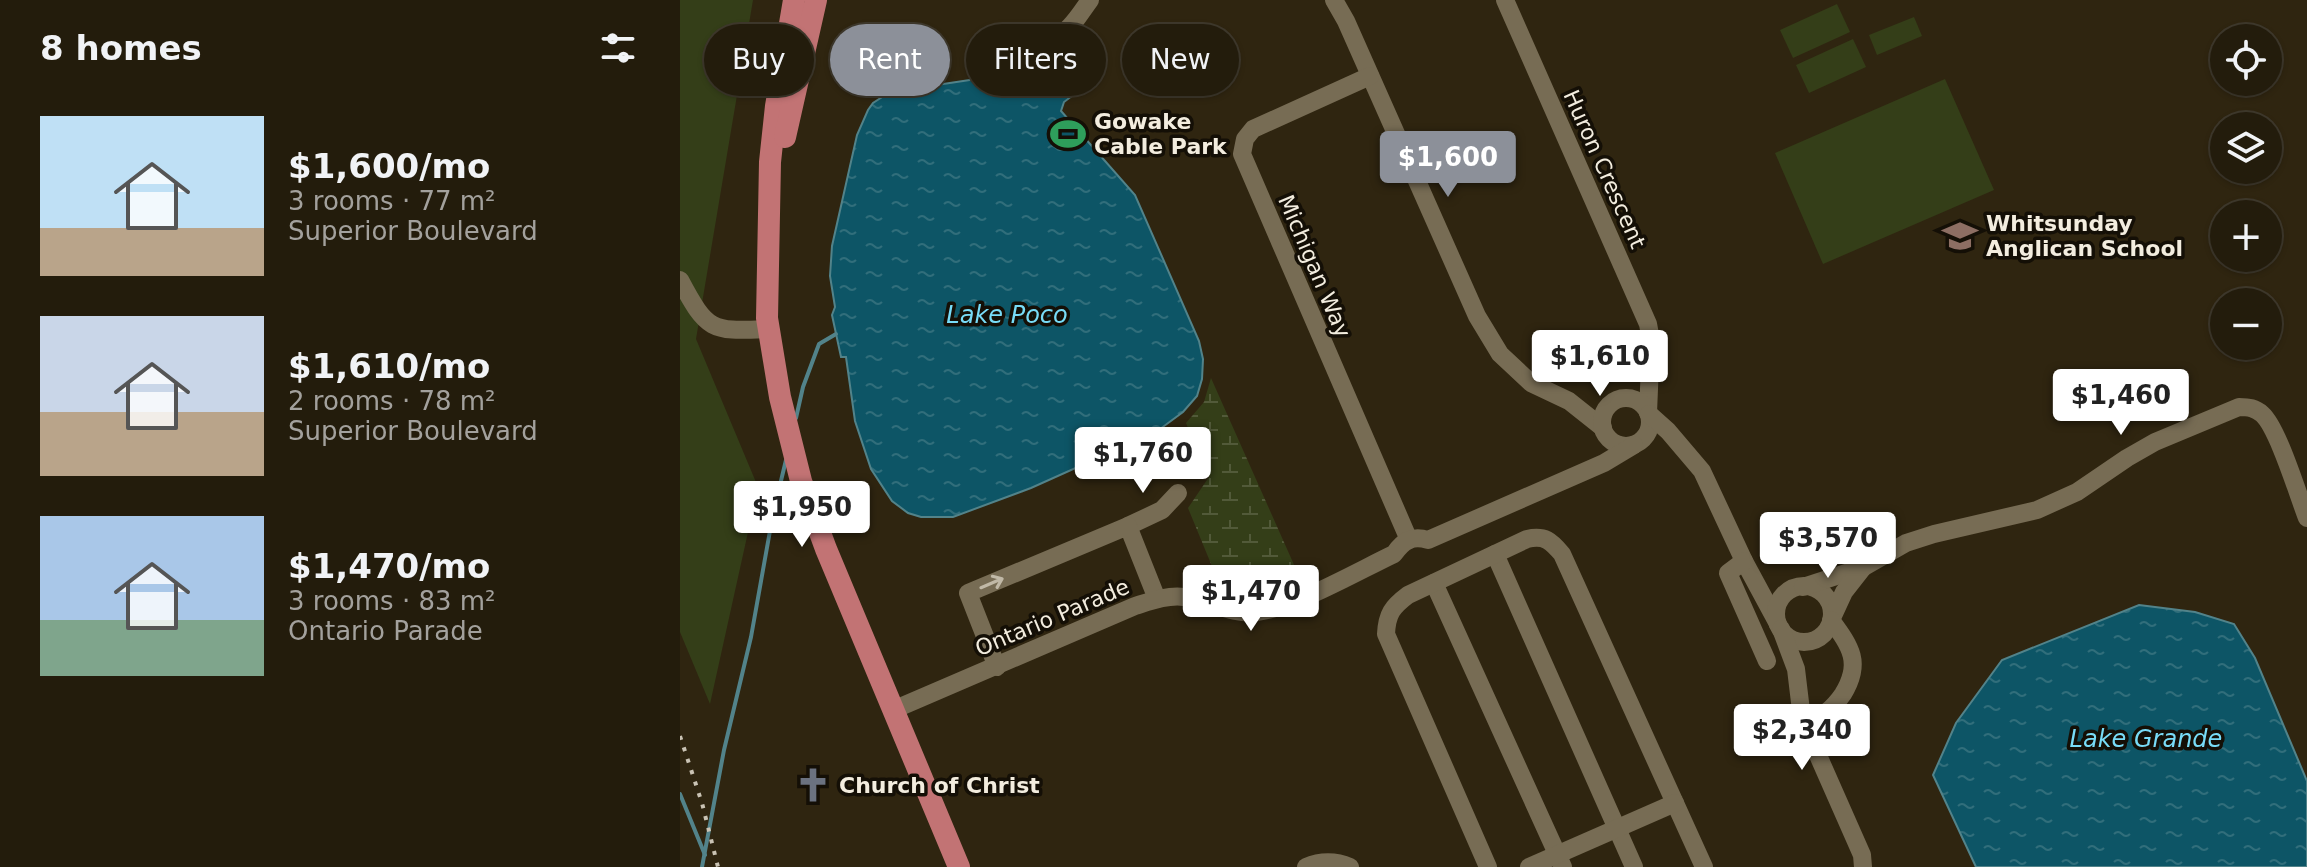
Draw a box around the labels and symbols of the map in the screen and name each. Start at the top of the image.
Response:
street label: Huron Crescent [1558,86,1651,253]
place label: Gowake Cable Park [1094,109,1228,159]
sports icon: Gowake Cable Park [1049,115,1087,153]
pin: $1,600 [1383,131,1513,199]
street label: Michigan Way [1273,191,1356,341]
place label: Whitsunday Anglican School [1986,211,2183,261]
school or university icon: Whitsunday Anglican School [1941,217,1979,255]
water label: Lake Poco [946,301,1068,329]
pin: $1,610 [1535,330,1665,398]
pin: $1,460 [2056,369,2186,437]
pin: $1,760 [1078,427,1208,495]
pin: $1,950 [737,481,867,549]
pin: $3,570 [1763,512,1893,580]
pin: $1,470 [1186,565,1316,633]
street label: Ontario Parade [971,574,1133,661]
one-way arrow [979,575,1004,589]
pin: $2,340 [1737,704,1867,772]
water label: Lake Grande [2070,725,2222,753]
church icon: Church of Christ [794,766,832,804]
place label: Church of Christ [839,773,1040,798]

